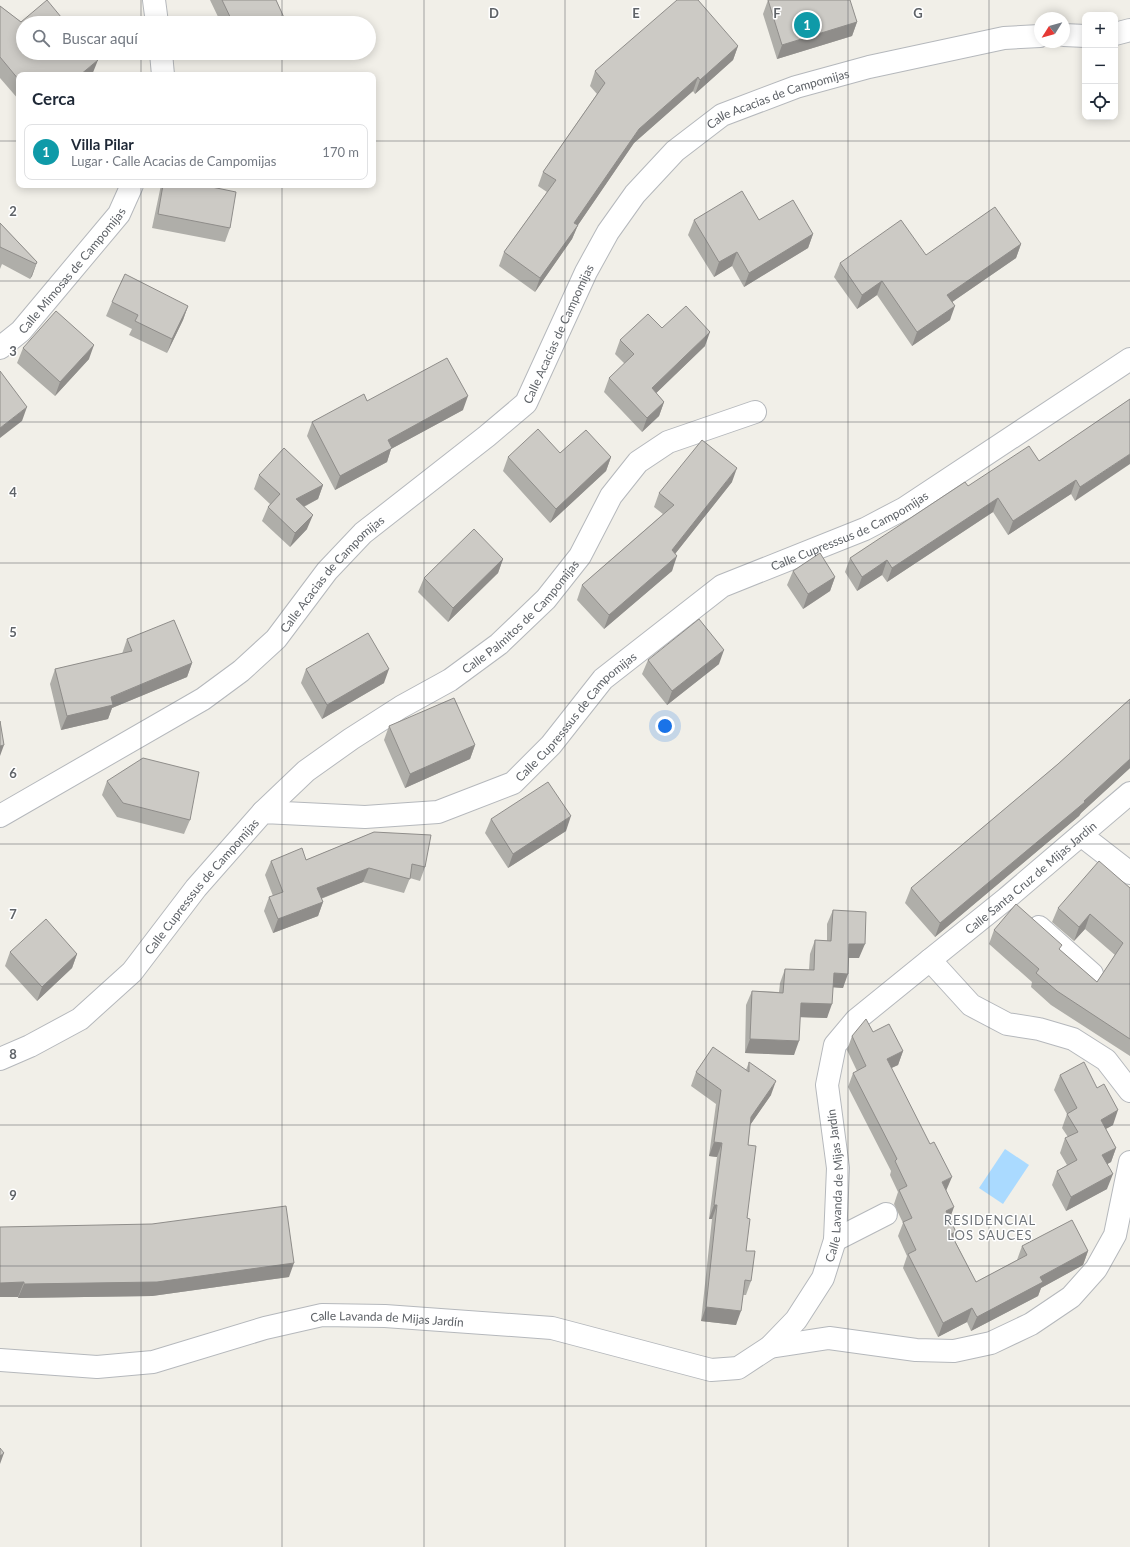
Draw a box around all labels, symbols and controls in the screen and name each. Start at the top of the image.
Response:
text: D [489,5,499,21]
text: E [632,5,640,21]
text: F [773,5,781,21]
text: G [913,5,923,21]
pin: 1 [794,10,820,40]
north arrow [1034,12,1070,48]
map controls [1082,12,1118,120]
button: + [1082,12,1118,48]
search box [16,16,376,60]
icon: search [30,27,52,49]
text: Buscar aquí [62,29,138,47]
button: − [1082,48,1118,84]
street label: Calle Acacias de Campomijas [703,65,851,132]
button: locate [1082,84,1118,120]
text: Cerca [32,88,75,109]
text: Villa Pilar [71,135,134,153]
text: 1 [42,144,50,160]
text: 170 m [322,144,359,160]
text: Lugar · Calle Acacias de Campomijas [71,153,276,169]
text: 2 [9,203,17,219]
street label: Calle Mimosas de Campomijas [15,205,128,336]
street label: Calle Acacias de Campomijas [519,261,596,406]
text: 3 [9,343,17,359]
text: 4 [9,484,17,500]
street label: Calle Cupresssus de Campomijas [768,487,931,573]
street label: Calle Acacias de Campomijas [276,512,387,635]
street label: Calle Palmitos de Campomijas [459,557,582,676]
text: 5 [9,624,17,640]
street label: Calle Cupresssus de Campomijas [512,648,639,784]
your location [655,716,675,736]
text: 6 [9,765,17,781]
street label: Calle Cupresssus de Campomijas [141,815,262,957]
street label: Calle Santa Cruz de Mijas Jardin [961,818,1099,937]
text: 7 [9,906,17,922]
text: 8 [9,1046,17,1062]
street label: Calle Lavanda de Mijas Jardín [821,1108,846,1264]
text: 9 [9,1187,17,1203]
district label: RESIDENCIAL LOS SAUCES [944,1212,1036,1243]
street label: Calle Lavanda de Mijas Jardín [309,1307,464,1329]

